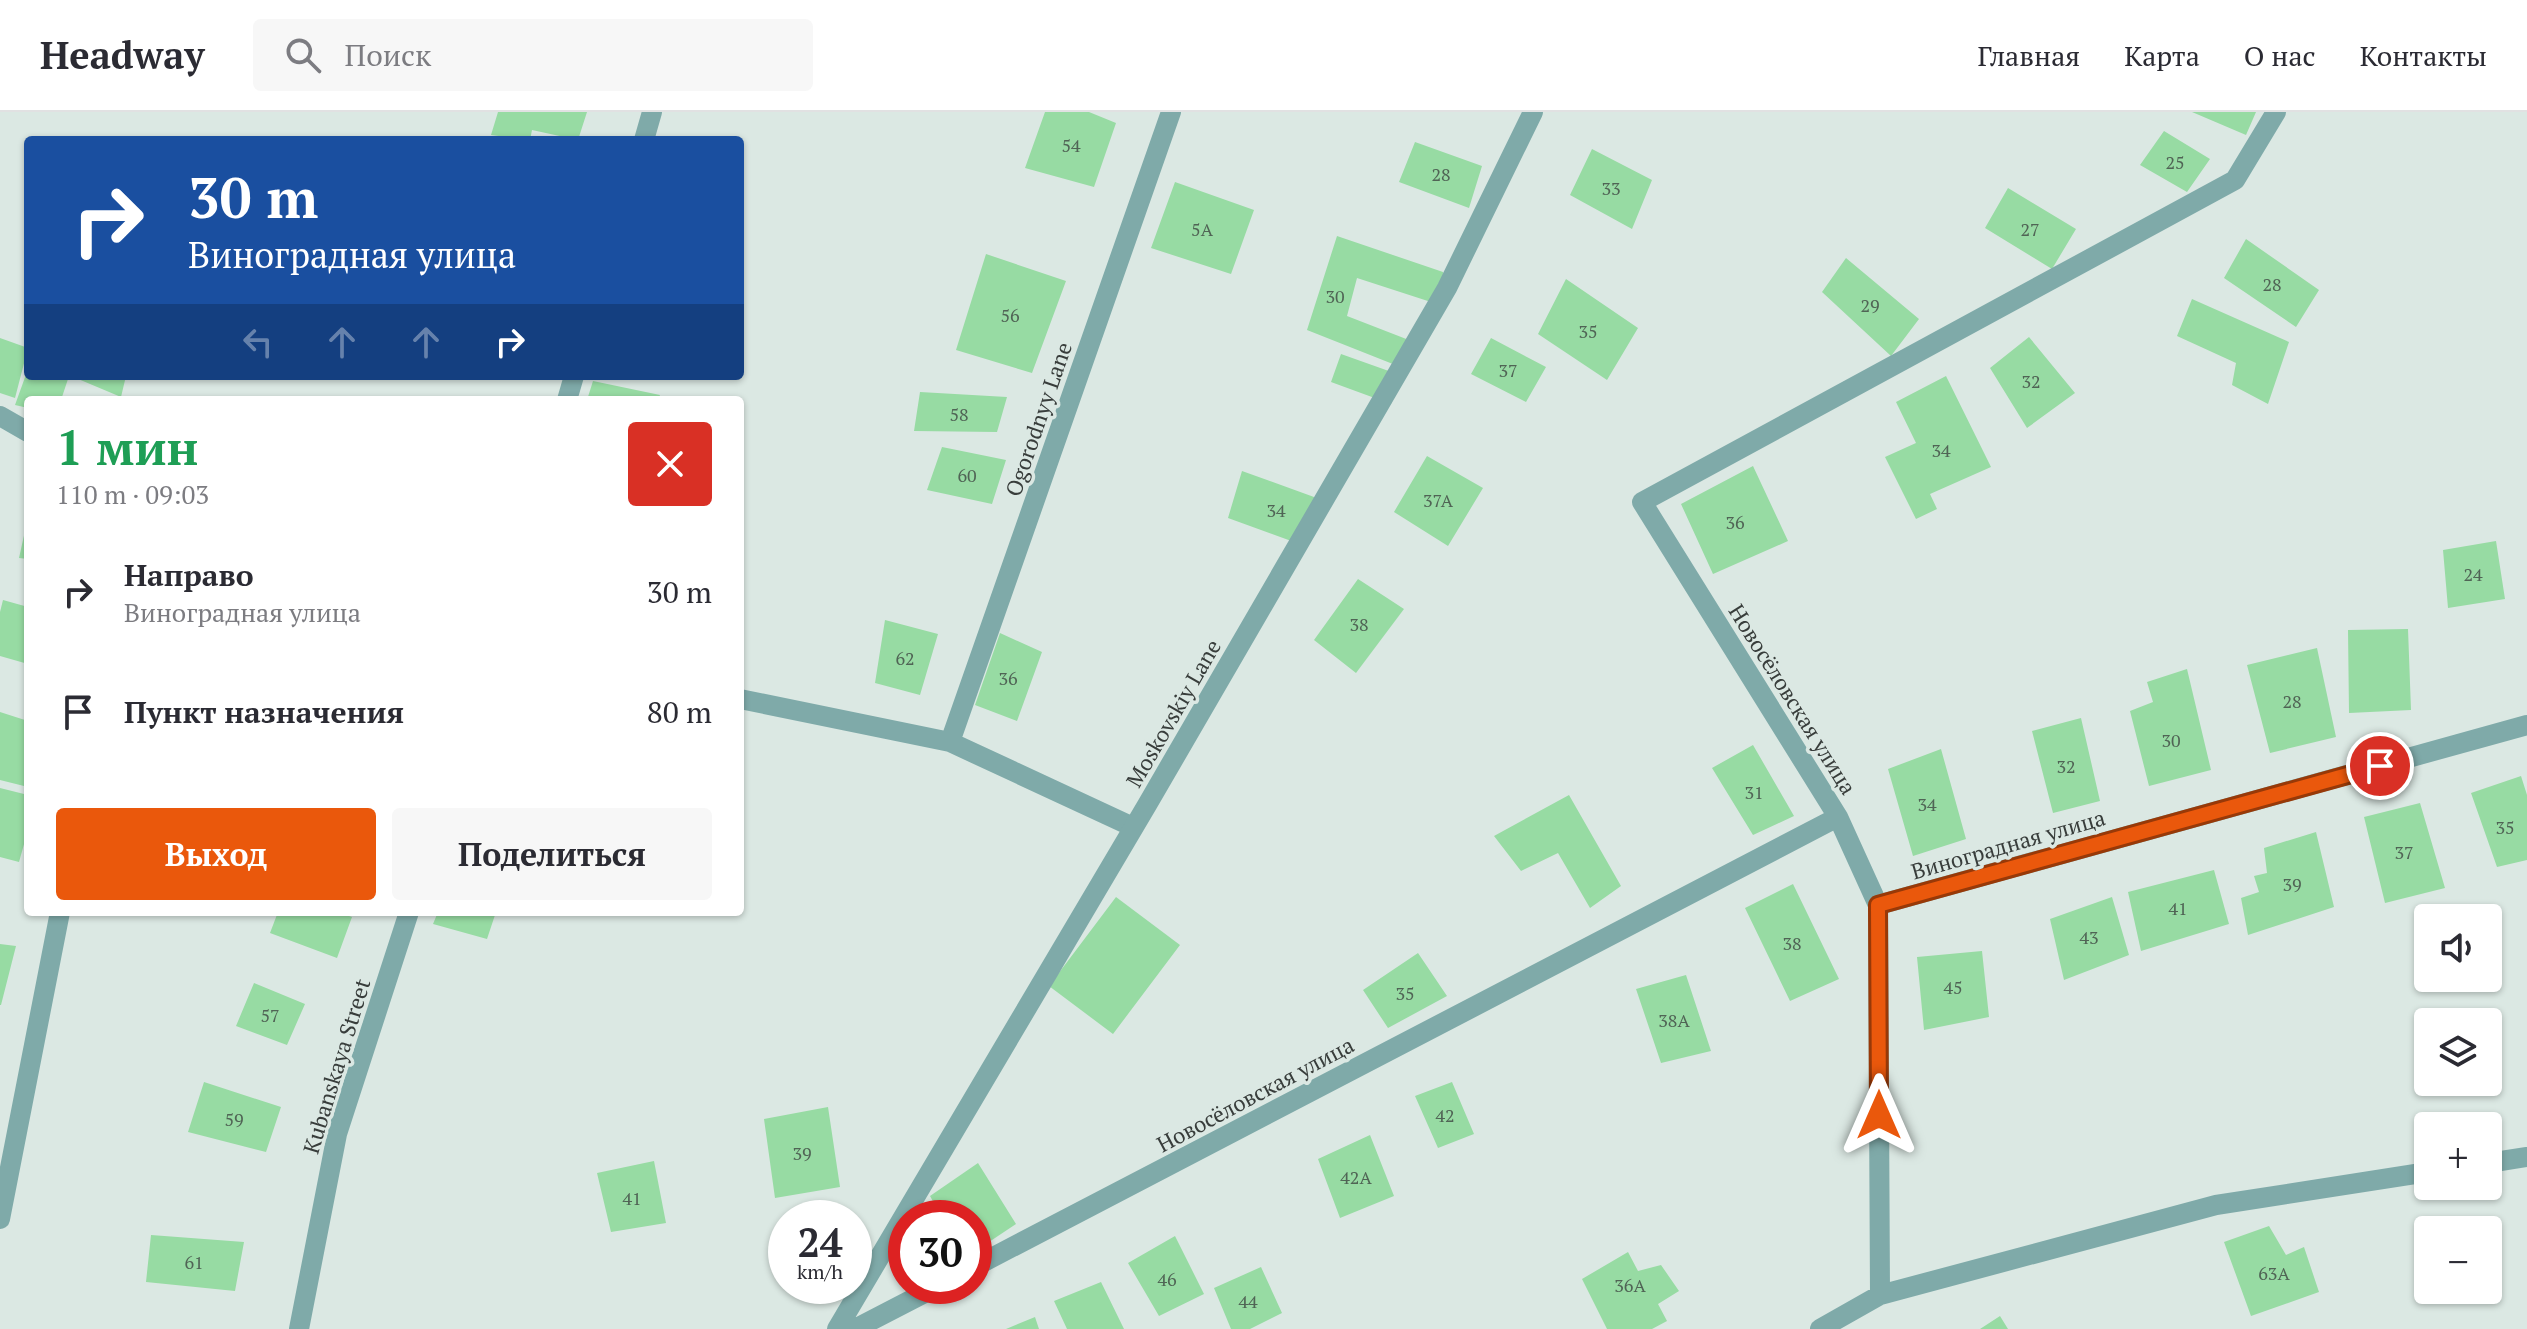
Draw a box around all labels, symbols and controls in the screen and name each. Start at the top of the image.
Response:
search box [253,19,813,91]
text: Headway [40,30,205,80]
icon: search [281,33,325,77]
text: Поиск [345,35,431,75]
text: Главная [1977,37,2080,74]
text: Карта [2124,37,2200,74]
text: О нас [2244,37,2316,74]
text: Контакты [2360,37,2487,74]
house number: 54 [1061,133,1081,157]
house number: 25 [2165,150,2185,174]
text: 30 m [188,160,318,234]
house number: 28 [1431,162,1451,186]
icon: right [56,168,160,272]
house number: 33 [1601,176,1621,200]
house number: 5А [1191,217,1214,241]
house number: 27 [2020,217,2040,241]
text: Виноградная улица [188,231,516,278]
house number: 28 [2262,272,2282,296]
house number: 30 [1325,284,1345,308]
house number: 29 [1860,293,1880,317]
house number: 56 [1000,303,1020,327]
house number: 35 [1578,319,1598,343]
icon: left [236,320,280,364]
icon: ahead [320,320,364,364]
icon: ahead [404,320,448,364]
icon: right [488,320,532,364]
street label: Ogorodnyy Lane [998,338,1078,500]
house number: 37 [1498,358,1518,382]
house number: 32 [2021,369,2041,393]
house number: 58 [949,402,969,426]
text: 1 мин [56,415,198,479]
button: close [628,422,712,506]
house number: 34 [1931,438,1951,462]
house number: 60 [957,463,977,487]
text: 110 m · 09:03 [56,477,209,511]
house number: 37А [1423,488,1454,512]
house number: 34 [1266,498,1286,522]
house number: 36 [1725,510,1745,534]
text: Направо [124,555,254,595]
house number: 24 [2463,562,2483,586]
icon: right [56,570,100,614]
text: 30 m [647,572,712,612]
text: Виноградная улица [124,595,361,629]
street label: Новосёловская улица [1723,598,1863,800]
house number: 38 [1349,612,1369,636]
street label: Moskovskiy Lane [1119,634,1227,792]
house number: 62 [895,646,915,670]
house number: 36 [998,666,1018,690]
house number: 28 [2282,689,2302,713]
icon: arrive [56,690,100,734]
text: Пункт назначения [124,692,404,732]
text: 80 m [647,692,712,732]
house number: 30 [2161,728,2181,752]
pin [2346,732,2414,800]
icon: arrive [2358,744,2402,788]
house number: 32 [2056,754,2076,778]
house number: 31 [1744,780,1764,804]
house number: 34 [1917,792,1937,816]
street label: Виноградная улица [1908,802,2108,886]
button: Выход [56,808,376,900]
button: Поделиться [392,808,712,900]
house number: 35 [2495,815,2515,839]
house number: 37 [2394,840,2414,864]
house number: 39 [2282,872,2302,896]
house number: 41 [2168,896,2188,920]
map controls [2414,904,2502,1304]
button: sound [2414,904,2502,992]
house number: 43 [2079,925,2099,949]
house number: 38 [1782,931,1802,955]
street label: Kubanskaya Street [296,975,376,1157]
house number: 45 [1943,975,1963,999]
house number: 35 [1395,981,1415,1005]
house number: 57 [260,1003,280,1027]
house number: 38А [1658,1008,1690,1032]
button: layers [2414,1008,2502,1096]
street label: Новосёловская улица [1151,1030,1359,1158]
position arrow [1837,1073,1921,1157]
house number: 42 [1435,1103,1455,1127]
house number: 59 [224,1107,244,1131]
button: + [2414,1112,2502,1200]
house number: 39 [792,1141,812,1165]
house number: 42А [1340,1165,1372,1189]
house number: 41 [622,1186,642,1210]
speed limit sign: 30 [888,1200,992,1304]
text: 24 [797,1215,843,1268]
button: − [2414,1216,2502,1304]
house number: 61 [184,1250,204,1274]
text: km/h [797,1258,843,1285]
house number: 63А [2258,1261,2290,1285]
house number: 46 [1157,1267,1177,1291]
house number: 36А [1614,1273,1646,1297]
house number: 44 [1238,1289,1258,1313]

